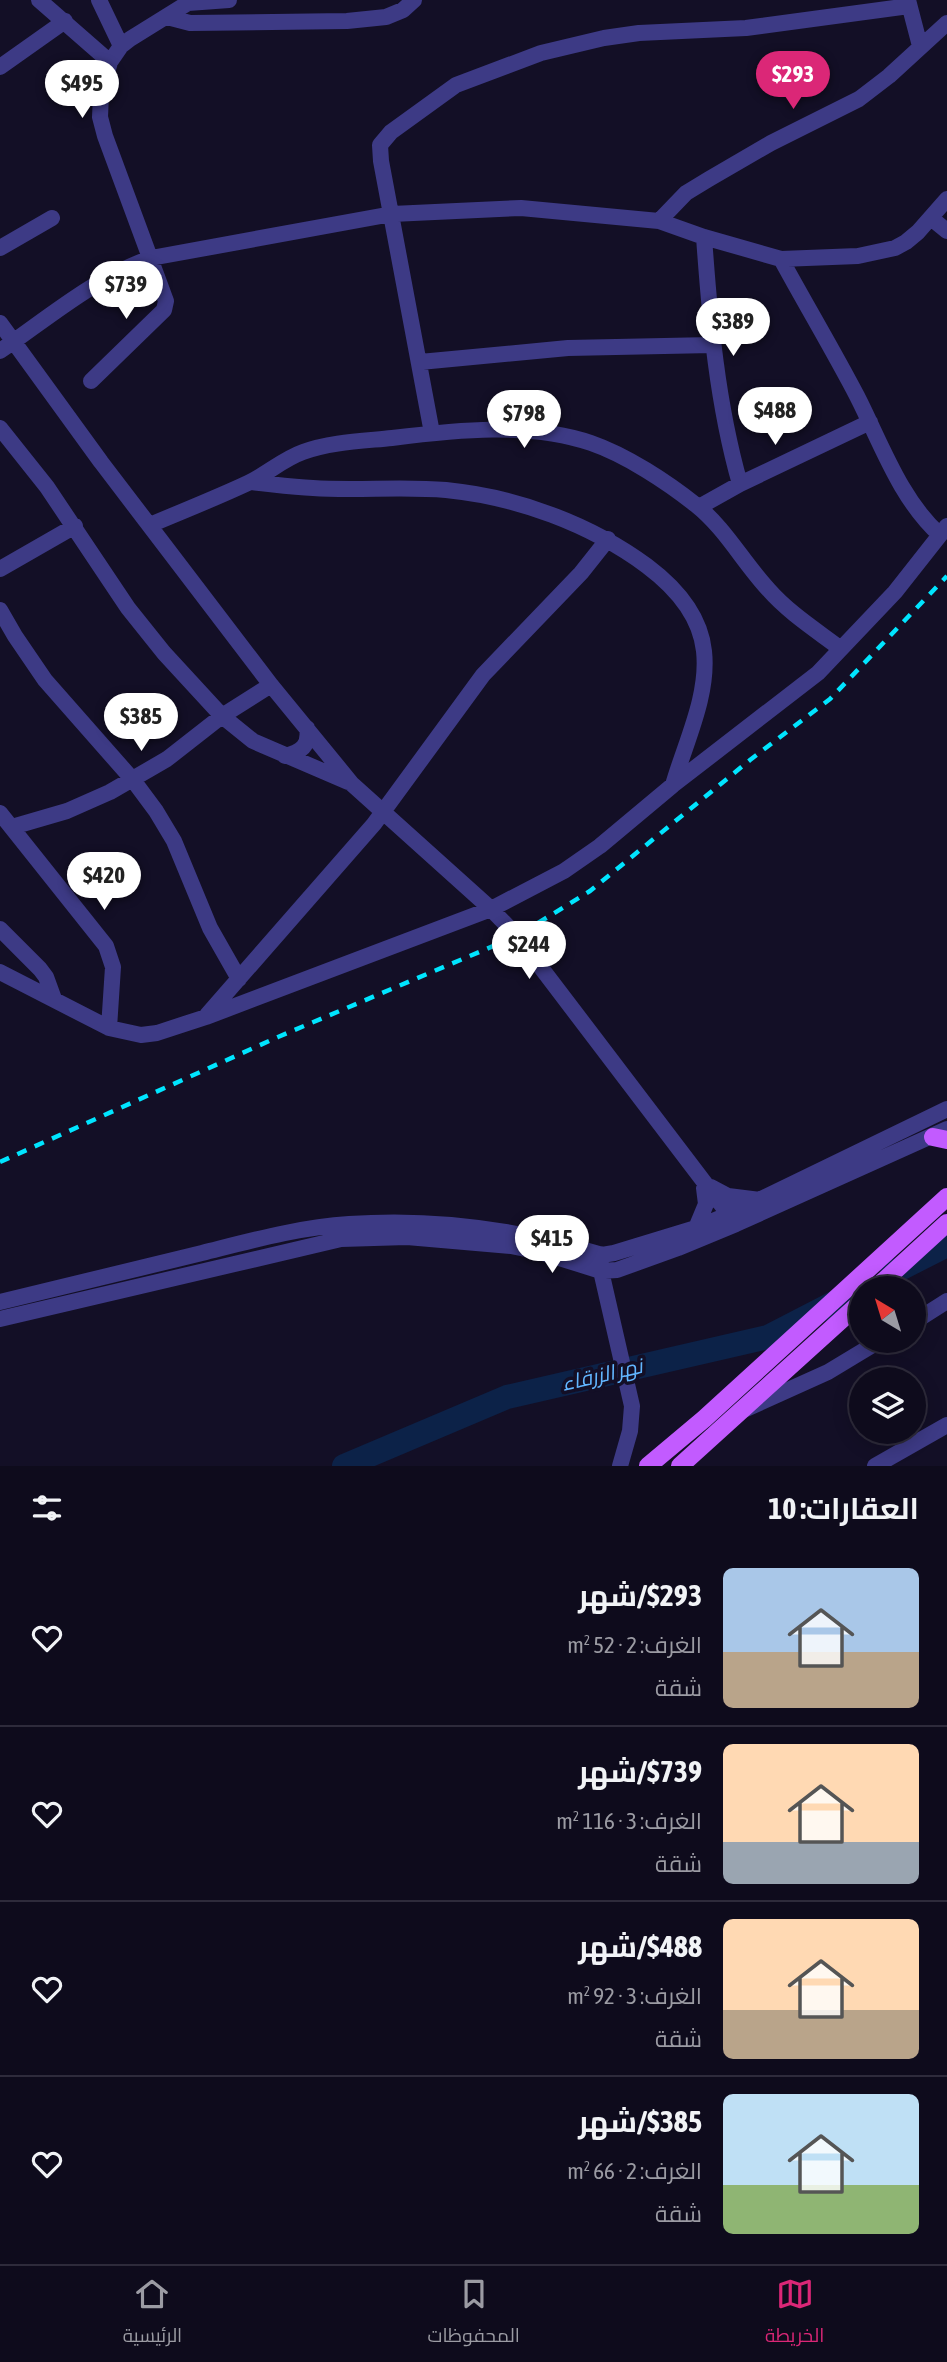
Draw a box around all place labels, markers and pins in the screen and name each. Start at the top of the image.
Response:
pin: $293 [752,52,834,111]
pin: $495 [41,60,123,120]
pin: $739 [85,262,167,321]
pin: $389 [692,298,774,358]
pin: $488 [734,388,816,447]
pin: $798 [483,391,565,450]
pin: $385 [100,694,182,753]
pin: $420 [63,852,145,912]
pin: $244 [488,922,570,981]
pin: $415 [511,1216,593,1275]

